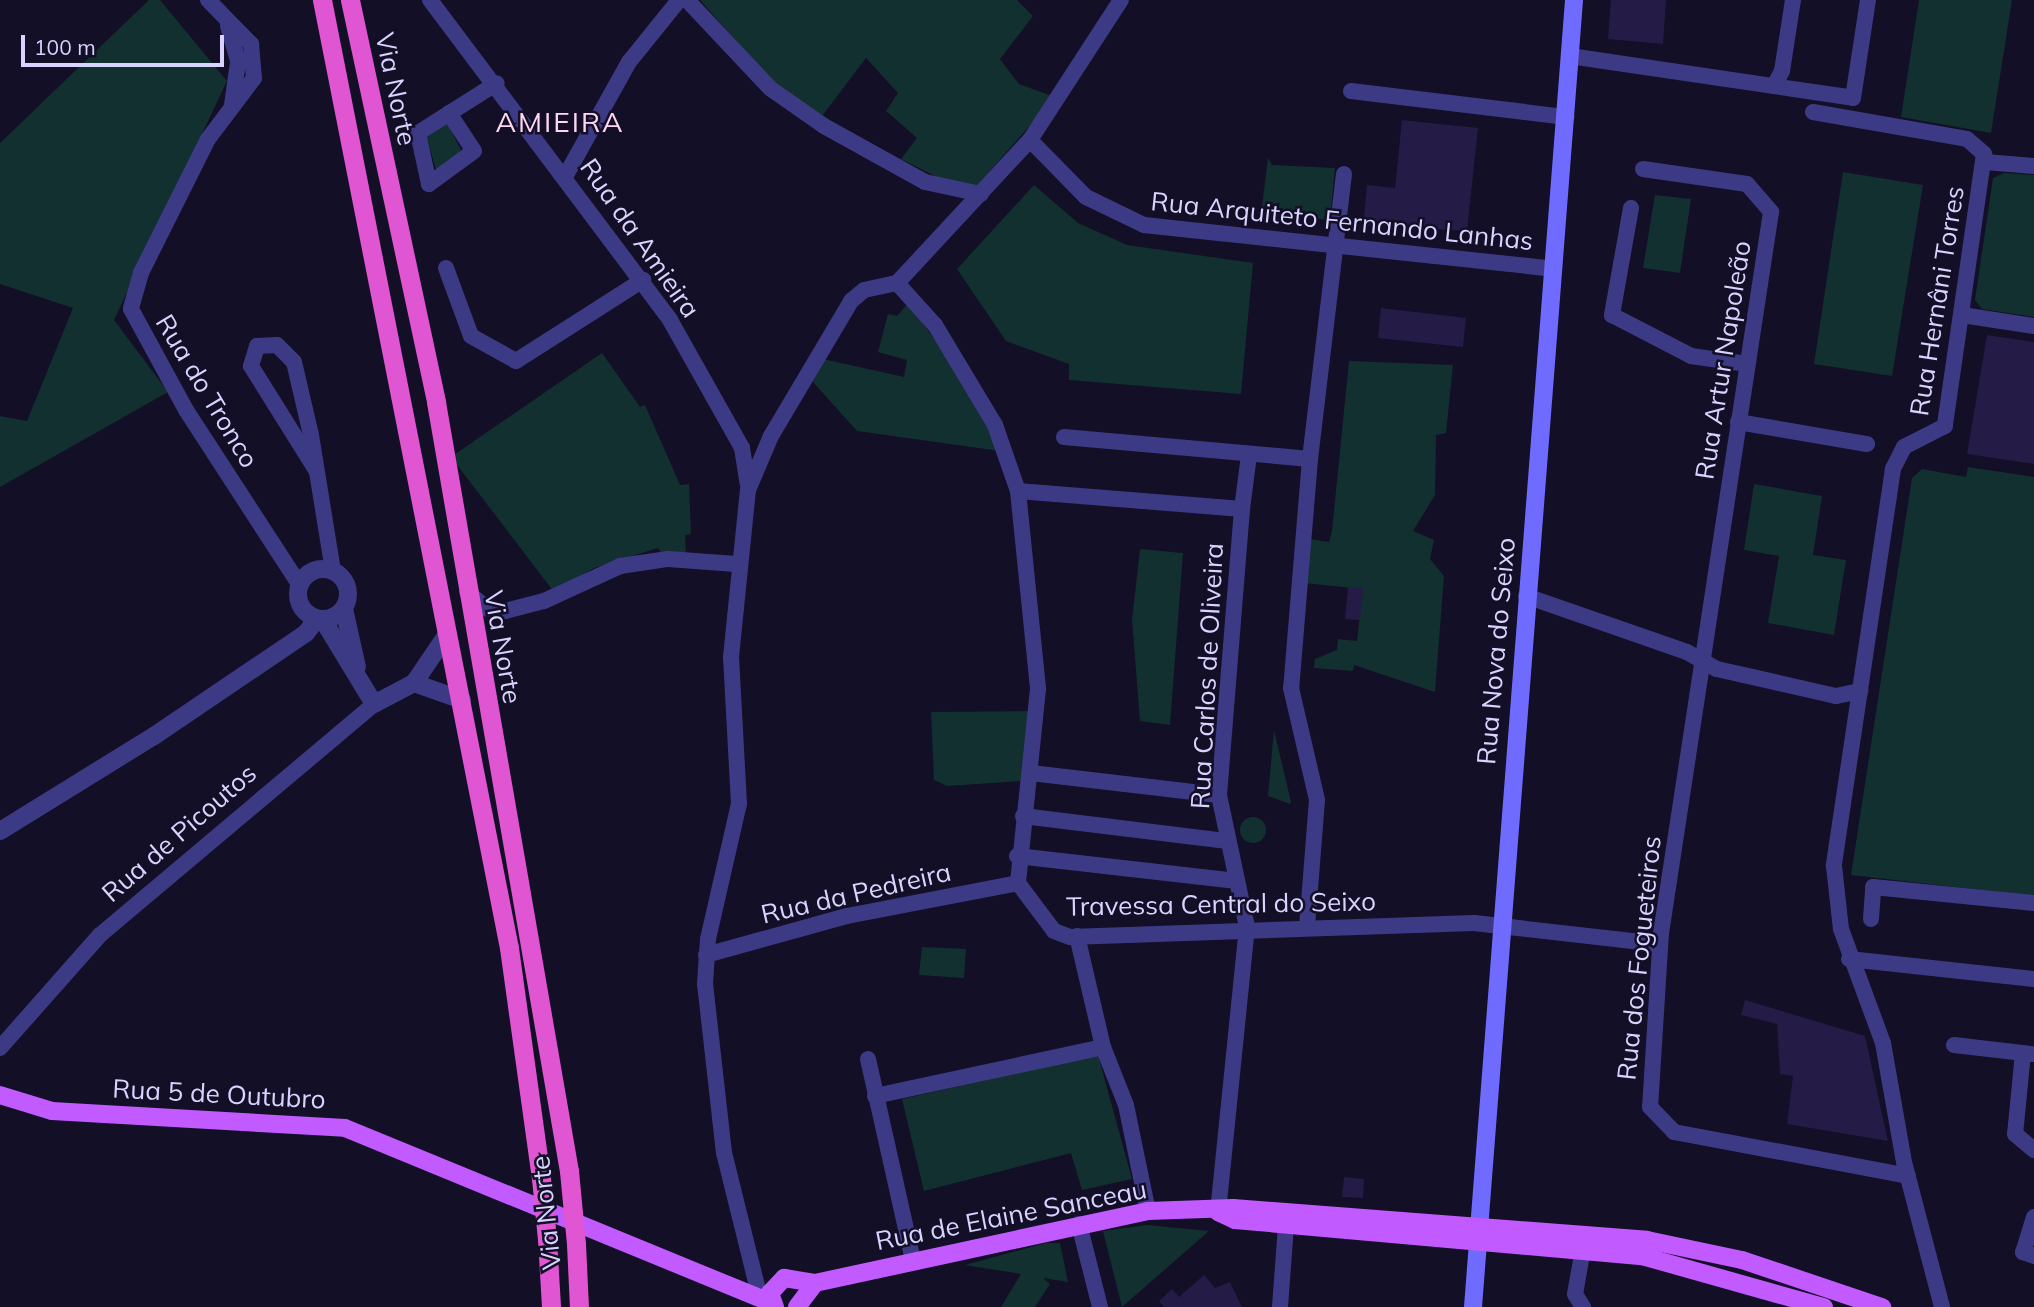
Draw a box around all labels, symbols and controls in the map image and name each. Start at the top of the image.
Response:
scale bar [24,21,228,65]
street label: Via Norte [369,30,423,148]
text: 100 m [34,34,96,60]
district label: AMIEIRA [496,105,624,139]
street label: Rua da Amieira [574,153,706,323]
street label: Rua Hernâni Torres [1903,184,1971,418]
street label: Rua Arquiteto Fernando Lanhas [1149,185,1535,257]
street label: Rua Artur Napoleão [1689,238,1757,482]
street label: Rua do Tronco [149,309,265,473]
street label: Rua Nova do Seixo [1471,536,1521,766]
street label: Rua Carlos de Oliveira [1184,542,1230,810]
street label: Via Norte [478,588,528,706]
street label: Rua de Picoutos [95,758,263,908]
street label: Rua dos Fogueteiros [1611,834,1667,1082]
street label: Rua da Pedreira [758,856,954,930]
street label: Travessa Central do Seixo [1066,886,1376,922]
street label: Rua 5 de Outubro [112,1073,326,1115]
street label: Via Norte [525,1155,567,1271]
street label: Rua de Elaine Sanceau [873,1173,1149,1257]

